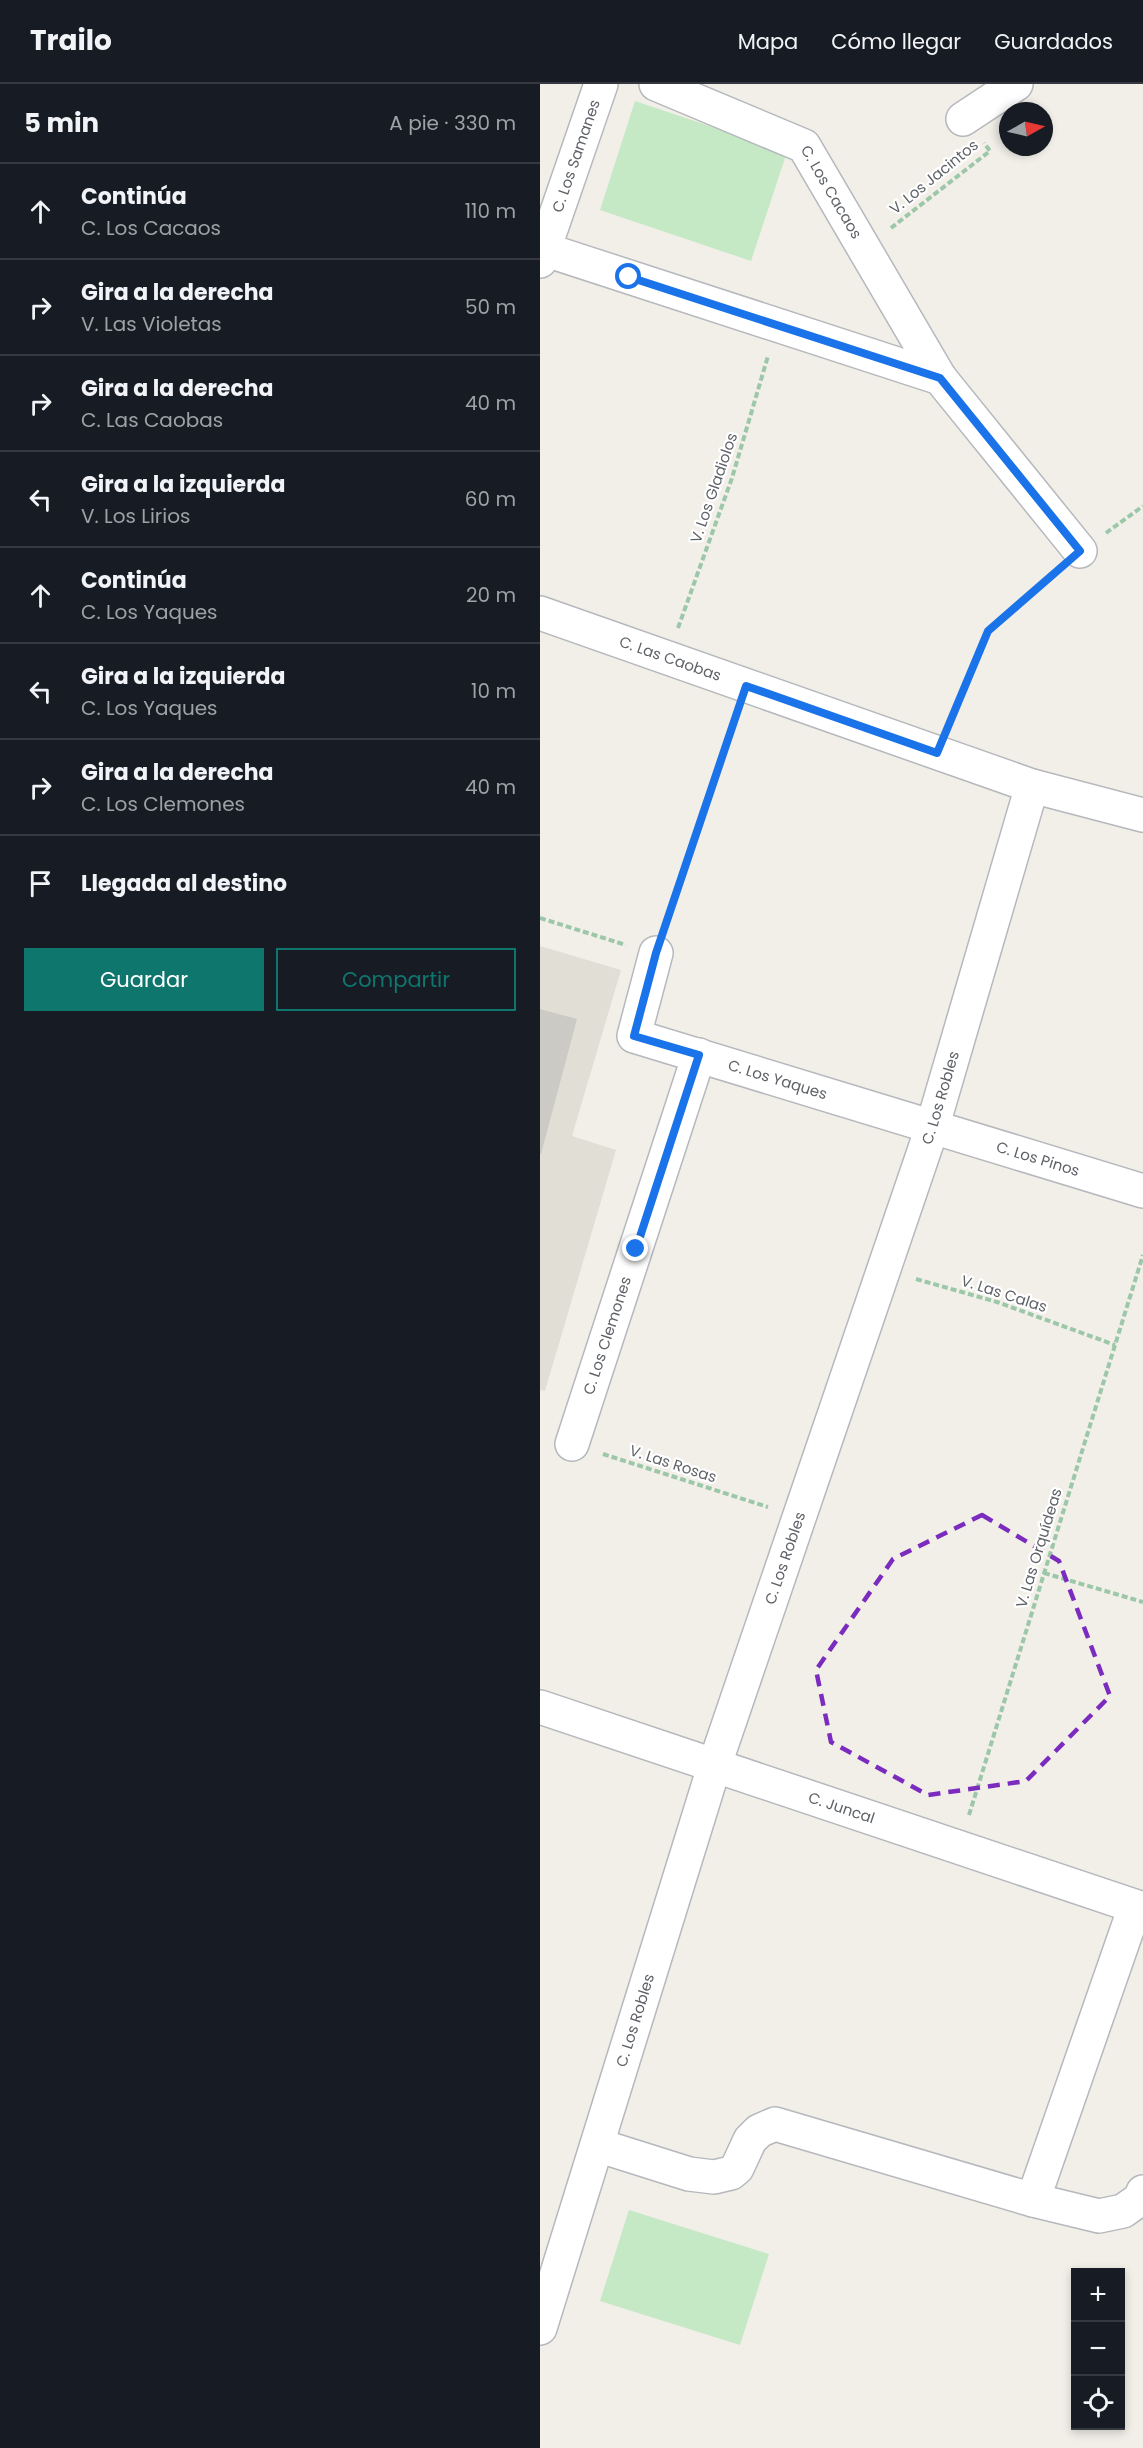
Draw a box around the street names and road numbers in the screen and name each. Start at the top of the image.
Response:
street label: C. Los Samanes [547,97,605,215]
street label: V. Los Jacintos [885,134,983,219]
street label: C. Los Cacaos [796,141,867,243]
street label: V. Los Gladiolos [685,430,742,546]
street label: C. Las Caobas [617,631,724,686]
street label: C. Los Robles [916,1048,964,1147]
street label: C. Los Yaques [726,1054,830,1104]
street label: C. Los Pinos [994,1136,1082,1181]
street label: V. Las Calas [959,1270,1050,1317]
street label: C. Los Clemones [578,1274,636,1397]
street label: V. Las Rosas [627,1440,719,1488]
street label: V. Las Orquídeas [1010,1485,1067,1610]
street label: C. Los Robles [759,1509,810,1607]
street label: C. Juncal [806,1787,878,1828]
street label: C. Los Robles [611,1971,659,2069]

